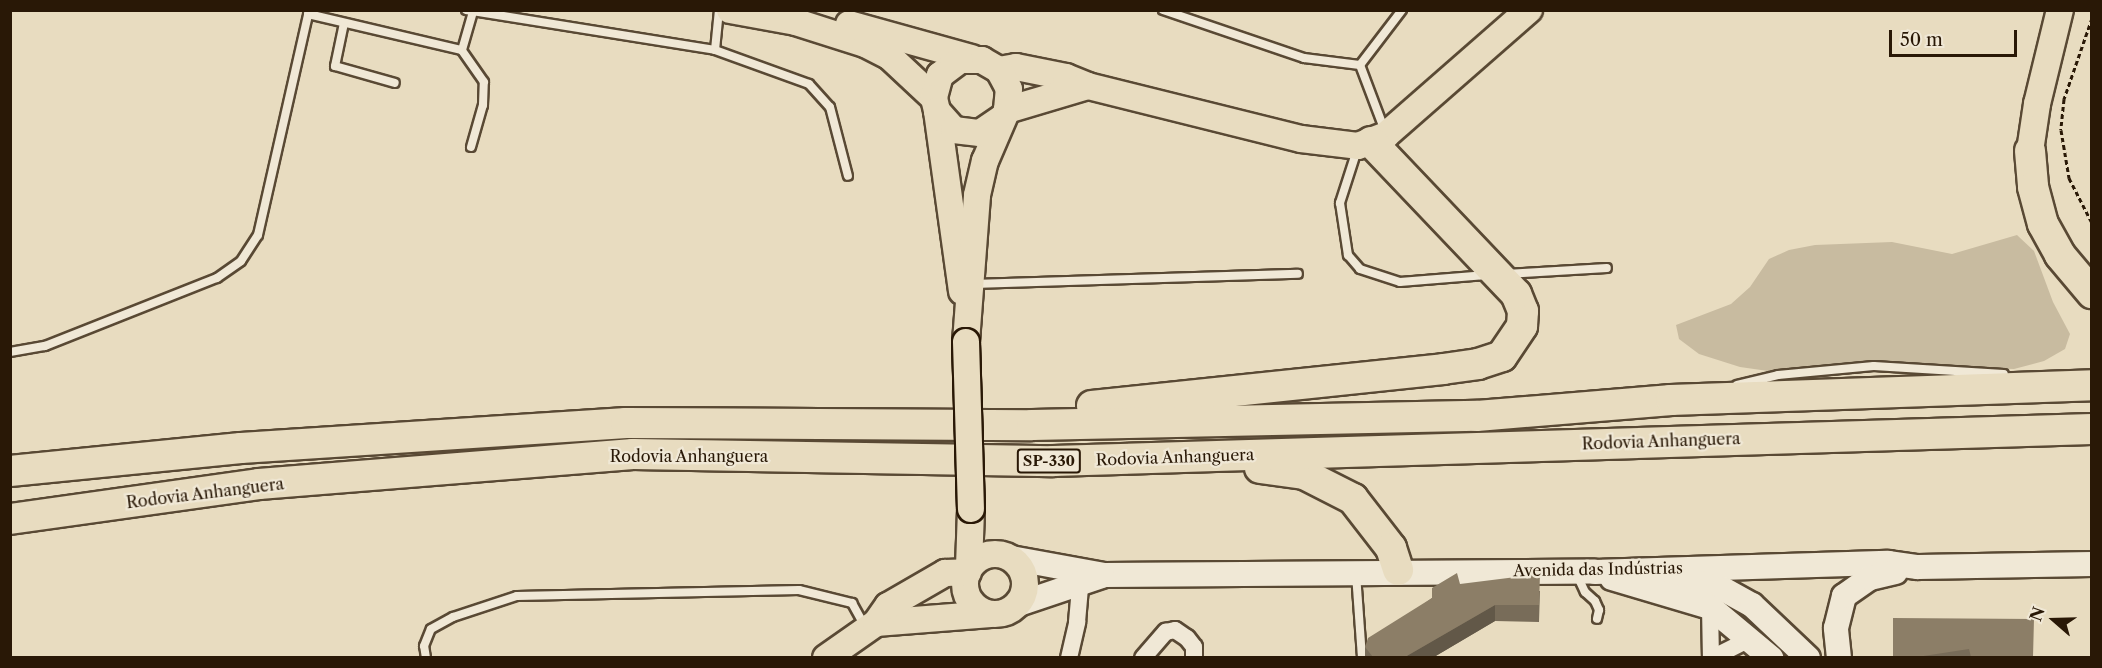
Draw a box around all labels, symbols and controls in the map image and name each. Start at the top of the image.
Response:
scale bar [1892,18,2020,56]
text: 50 m [1900,29,1943,51]
street label: Rodovia Anhanguera [1581,429,1741,453]
street label: Rodovia Anhanguera [1095,445,1255,469]
street label: Rodovia Anhanguera [609,446,769,466]
road number: SP-330 [1016,449,1082,473]
street label: Rodovia Anhanguera [125,474,285,512]
street label: Avenida das Indústrias [1513,558,1683,580]
north arrow [2024,590,2084,650]
text: N [2025,604,2049,624]

